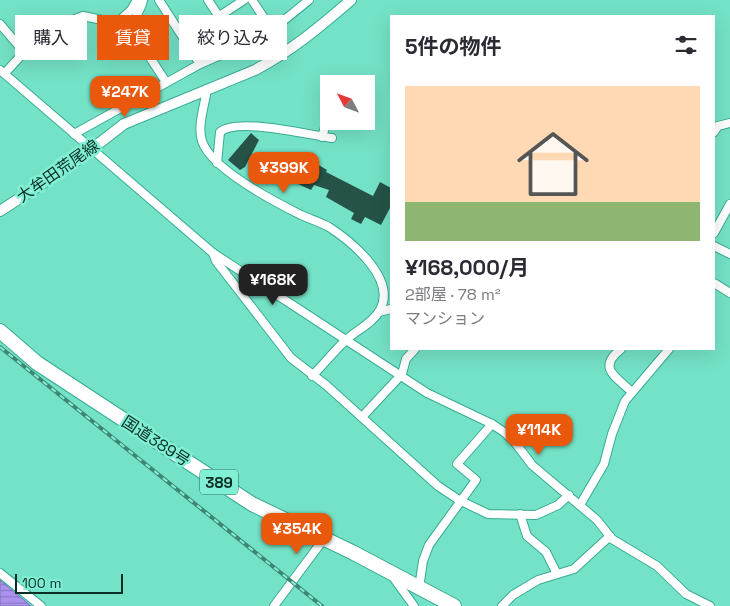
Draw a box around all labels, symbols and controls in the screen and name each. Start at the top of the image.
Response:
chip: 購入 [15,15,87,60]
chip: 賃貸 [97,15,169,60]
chip: 絞り込み [179,15,287,60]
icon: filters [672,31,700,59]
text: 5件の物件 [405,33,502,60]
north arrow [320,75,375,130]
map controls [320,75,375,130]
pin: ¥247K [90,76,160,118]
text: ¥247K [101,81,149,102]
icon: home [508,119,598,209]
street label: 大牟田荒尾線 [13,135,103,207]
pin: ¥399K [249,152,319,194]
text: ¥399K [259,157,309,178]
text: ¥168,000/月 [405,254,529,281]
pin: ¥168K [238,264,308,306]
text: ¥168K [250,269,296,290]
text: 2部屋 · 78 m² [405,284,501,305]
text: マンション [405,308,485,329]
street label: 国道389号 [118,411,194,471]
pin: ¥114K [504,414,574,456]
text: ¥114K [517,419,561,440]
road number: 389 [200,470,238,494]
pin: ¥354K [262,512,332,555]
text: ¥354K [272,518,322,539]
scale bar [15,571,122,594]
text: 100 m [22,574,61,592]

